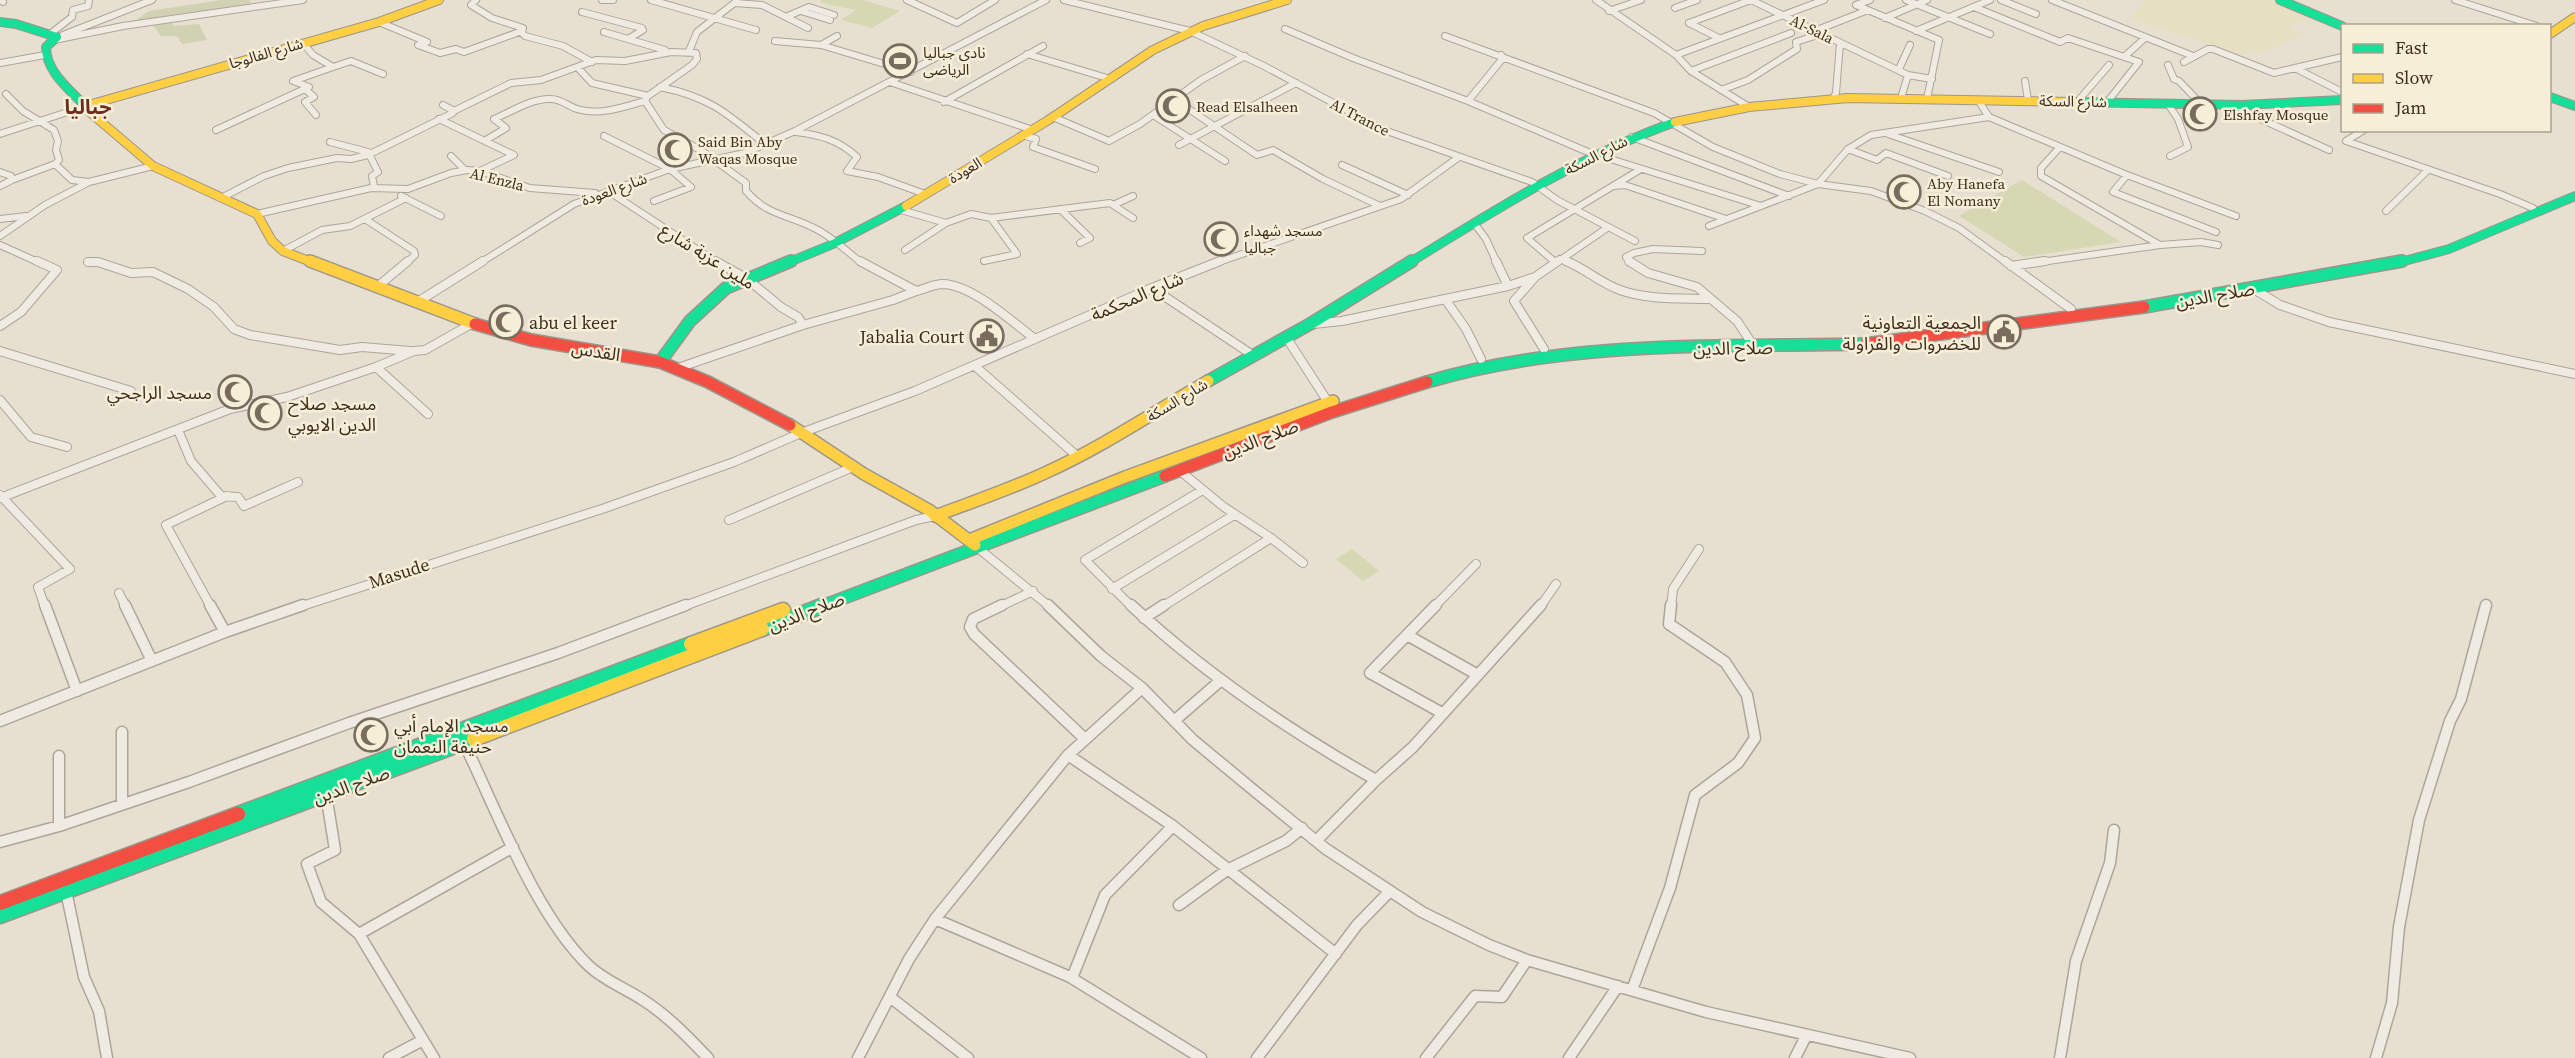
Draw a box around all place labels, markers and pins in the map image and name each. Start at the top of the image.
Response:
place label: نادى جباليا الرياضى [923,42,986,80]
sports icon: نادى جباليا الرياضى [882,43,918,79]
mosque icon: Read Elsalheen [1155,88,1191,124]
place label: Read Elsalheen [1196,96,1298,117]
mosque icon: Elshfay Mosque [2182,96,2218,132]
place label: Elshfay Mosque [2223,104,2329,125]
place label: Said Bin Aby Waqas Mosque [698,131,798,169]
mosque icon: Said Bin Aby Waqas Mosque [657,132,693,168]
place label: Aby Hanefa El Nomany [1927,173,2006,211]
mosque icon: Aby Hanefa El Nomany [1886,174,1922,210]
place label: مسجد شهداء جباليا [1244,220,1323,258]
mosque icon: مسجد شهداء جباليا [1203,221,1239,257]
mosque icon: abu el keer [488,304,524,340]
place label: abu el keer [529,310,617,335]
place label: الجمعية التعاونية للخضروات والفراولة [1842,310,1981,356]
public building icon: الجمعية التعاونية للخضروات والفراولة [1986,314,2022,350]
public building icon: Jabalia Court [969,318,1005,354]
place label: Jabalia Court [859,324,964,349]
mosque icon: مسجد الراجحي [217,374,253,410]
place label: مسجد الراجحي [107,380,212,406]
place label: مسجد صلاح الدين الايوبي [288,391,377,438]
mosque icon: مسجد صلاح الدين الايوبي [247,395,283,431]
place label: مسجد الإمام أبي حنيفة النعمان [394,713,509,759]
mosque icon: مسجد الإمام أبي حنيفة النعمان [353,717,389,753]

